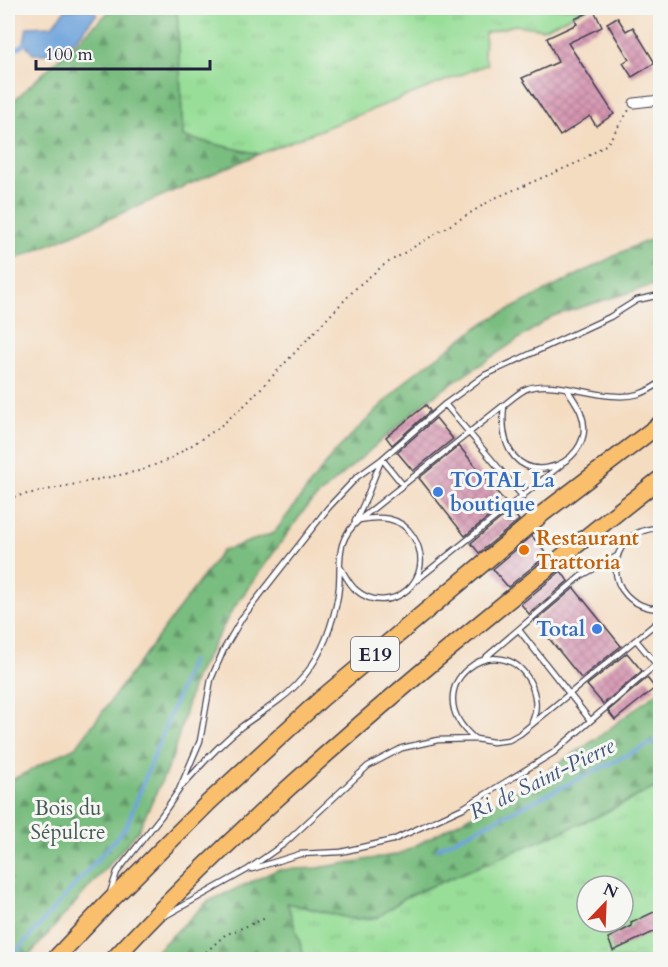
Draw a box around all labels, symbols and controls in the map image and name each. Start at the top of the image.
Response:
scale bar [36,33,210,71]
text: 100 m [45,42,93,67]
place label: TOTAL La boutique [450,466,556,519]
marker: TOTAL La boutique [431,485,445,499]
place label: Restaurant Trattoria [536,524,639,577]
marker: Restaurant Trattoria [517,543,531,557]
place label: Total [536,615,585,644]
marker: Total [590,622,604,636]
road number: E19 [351,637,399,671]
water label: Ri de Saint-Pierre [464,731,620,827]
park label: Bois du Sépulcre [31,794,105,847]
north arrow [575,874,635,934]
text: N [600,878,621,904]

